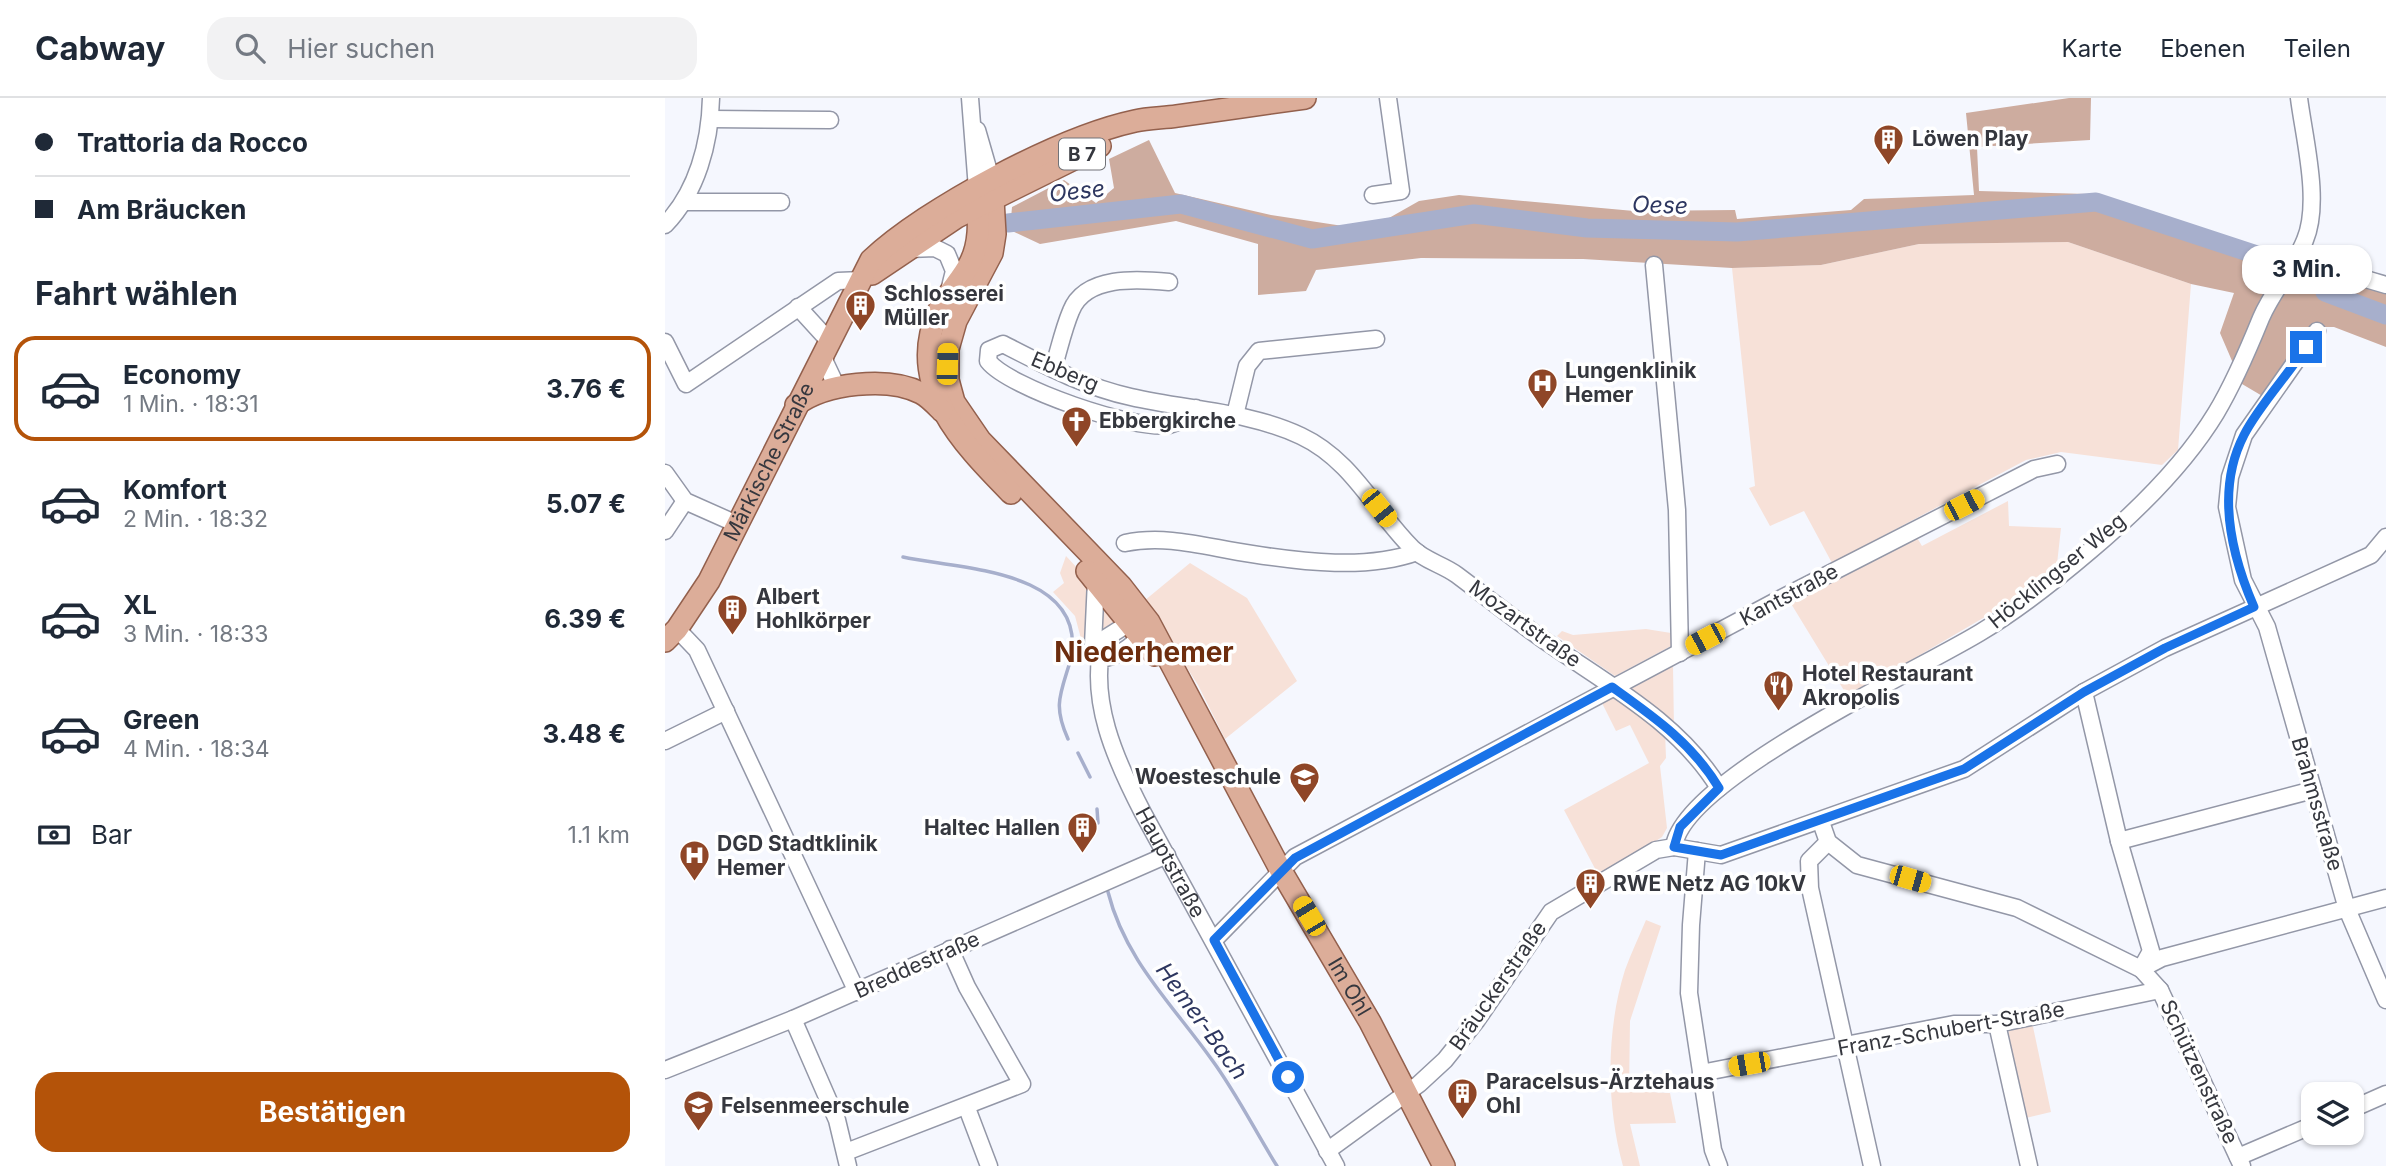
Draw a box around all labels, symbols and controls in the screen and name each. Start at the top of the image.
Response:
search box [207,17,697,80]
text: Cabway [35,28,165,68]
icon: search [231,29,269,67]
text: Hier suchen [287,33,435,64]
text: Karte [2062,34,2122,63]
text: Ebenen [2160,34,2246,63]
text: Teilen [2284,34,2351,63]
building icon: Löwen Play [1872,122,1906,166]
place label: Löwen Play [1912,126,2029,151]
text: Trattoria da Rocco [77,127,308,158]
road number: B 7 [1059,138,1105,170]
water label: Oese [1048,174,1106,208]
water label: Oese [1631,190,1689,220]
text: Am Bräucken [77,194,246,225]
callout: 3 Min. [2241,246,2371,294]
text: 3 Min. [2272,255,2342,283]
text: Fahrt wählen [35,274,238,313]
place label: Schlosserei Müller [884,281,1004,330]
building icon: Schlosserei Müller [844,289,878,333]
route end [2290,331,2322,363]
car [936,343,959,385]
street label: Ebberg [1028,346,1103,397]
icon: car [39,357,102,420]
place label: Lungenklinik Hemer [1565,358,1697,407]
text: Economy [123,359,241,390]
hospital icon: Lungenklinik Hemer [1525,366,1559,410]
text: 3.76 € [546,373,626,404]
street label: Märkische Straße [718,378,819,545]
text: 1 Min. · 18:31 [123,390,259,418]
church icon: Ebbergkirche [1059,404,1093,448]
place label: Ebbergkirche [1099,408,1236,433]
icon: car [39,472,102,535]
text: Komfort [123,474,227,505]
car [1358,485,1401,531]
car [1941,486,1988,524]
text: 5.07 € [546,488,626,519]
text: 2 Min. · 18:32 [123,505,268,533]
street label: Höcklingser Weg [1983,508,2130,634]
street label: Kantstraße [1735,558,1842,631]
street label: Mozartstraße [1464,575,1586,673]
place label: Albert Hohlkörper [756,584,871,633]
icon: car [39,587,102,650]
text: XL [123,589,157,620]
building icon: Albert Hohlkörper [716,592,750,636]
text: 6.39 € [544,603,626,634]
text: 3 Min. · 18:33 [123,620,268,648]
car [1682,620,1729,658]
district label: Niederhemer [1054,635,1234,669]
place label: Hotel Restaurant Akropolis [1802,661,1974,710]
restaurant icon: Hotel Restaurant Akropolis [1762,669,1796,713]
icon: car [39,702,102,765]
text: Green [123,704,200,735]
text: 3.48 € [543,718,626,749]
street label: Brahmsstraße [2286,734,2349,874]
text: 4 Min. · 18:34 [123,735,270,763]
school or university icon: Woesteschule [1287,760,1321,804]
place label: Woesteschule [1135,764,1281,789]
street label: Hauptstraße [1130,803,1211,922]
building icon: Haltec Hallen [1066,811,1100,855]
place label: Haltec Hallen [924,815,1060,840]
icon: cash [35,816,73,854]
text: Bar [91,819,132,850]
text: 1.1 km [567,821,630,849]
place label: DGD Stadtklinik Hemer [717,831,878,880]
hospital icon: DGD Stadtklinik Hemer [677,839,711,883]
car [1887,863,1934,895]
building icon: RWE Netz AG 10kV [1573,867,1607,911]
place label: RWE Netz AG 10kV [1613,871,1806,896]
car [1290,893,1329,939]
street label: Bräuckerstraße [1444,916,1551,1055]
street label: Breddestraße [850,926,983,1003]
street label: Im Ohl [1323,953,1377,1020]
water label: Hemer-Bach [1150,957,1254,1085]
street label: Franz-Schubert-Straße [1835,996,2066,1061]
street label: Schützenstraße [2155,996,2244,1148]
car [1727,1050,1772,1078]
route start [1272,1061,1304,1093]
place label: Paracelsus-Ärztehaus Ohl [1486,1068,1715,1118]
button: Bestätigen [35,1072,630,1152]
building icon: Paracelsus-Ärztehaus Ohl [1446,1077,1480,1121]
map controls [2301,1082,2364,1145]
button: layers [2301,1082,2364,1145]
school or university icon: Felsenmeerschule [681,1089,715,1133]
place label: Felsenmeerschule [721,1093,909,1118]

